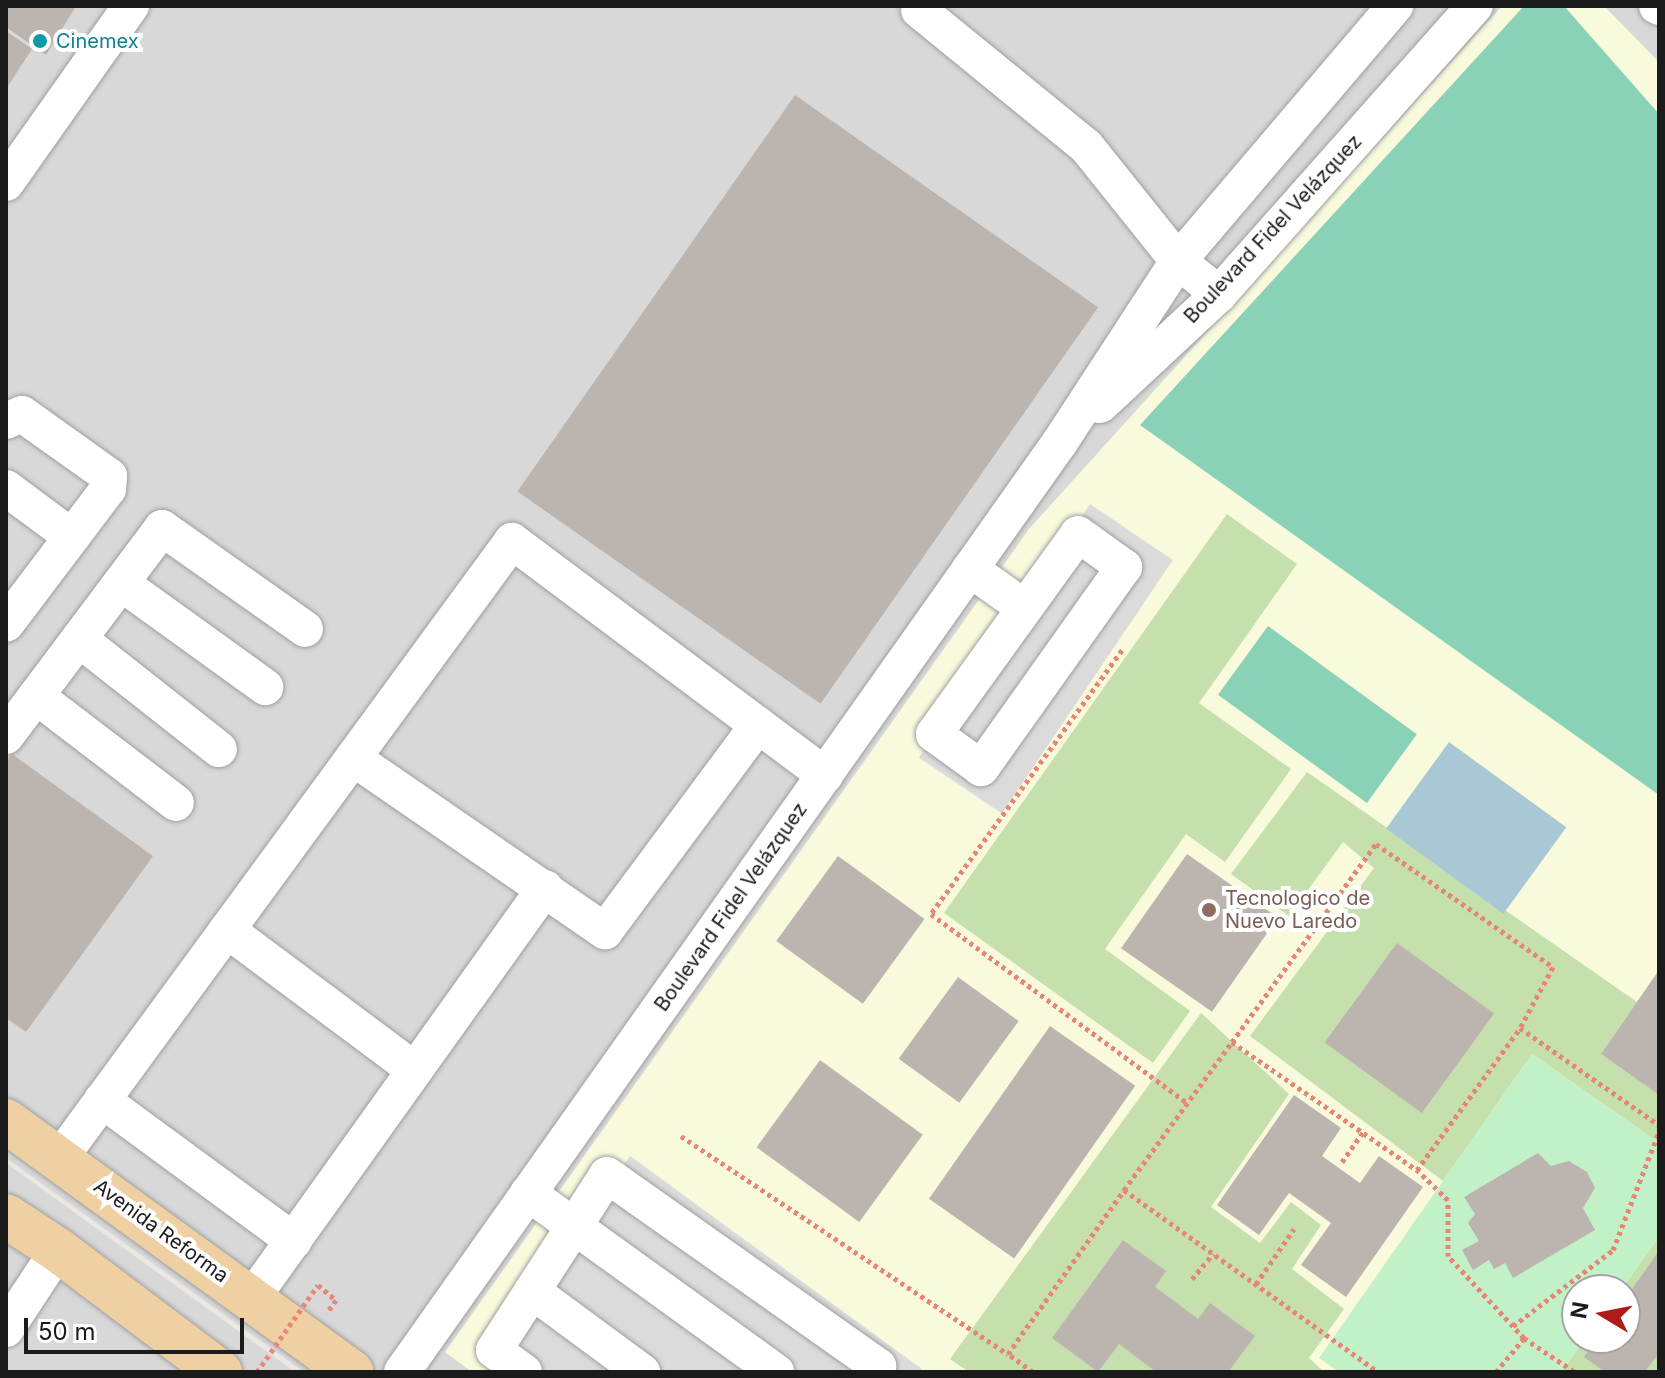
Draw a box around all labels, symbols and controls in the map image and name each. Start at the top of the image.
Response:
place label: Cinemex [56,29,139,53]
marker: Cinemex [31,32,49,50]
street label: Boulevard Fidel Velázquez [1179,130,1367,328]
street label: Boulevard Fidel Velázquez [650,798,812,1016]
place label: Tecnologico de Nuevo Laredo [1225,886,1370,933]
marker: Tecnologico de Nuevo Laredo [1200,901,1218,919]
street label: Avenida Reforma [89,1174,233,1288]
north arrow [1561,1274,1641,1354]
text: N [1565,1300,1594,1321]
scale bar [28,1302,248,1352]
text: 50 m [38,1317,96,1346]

